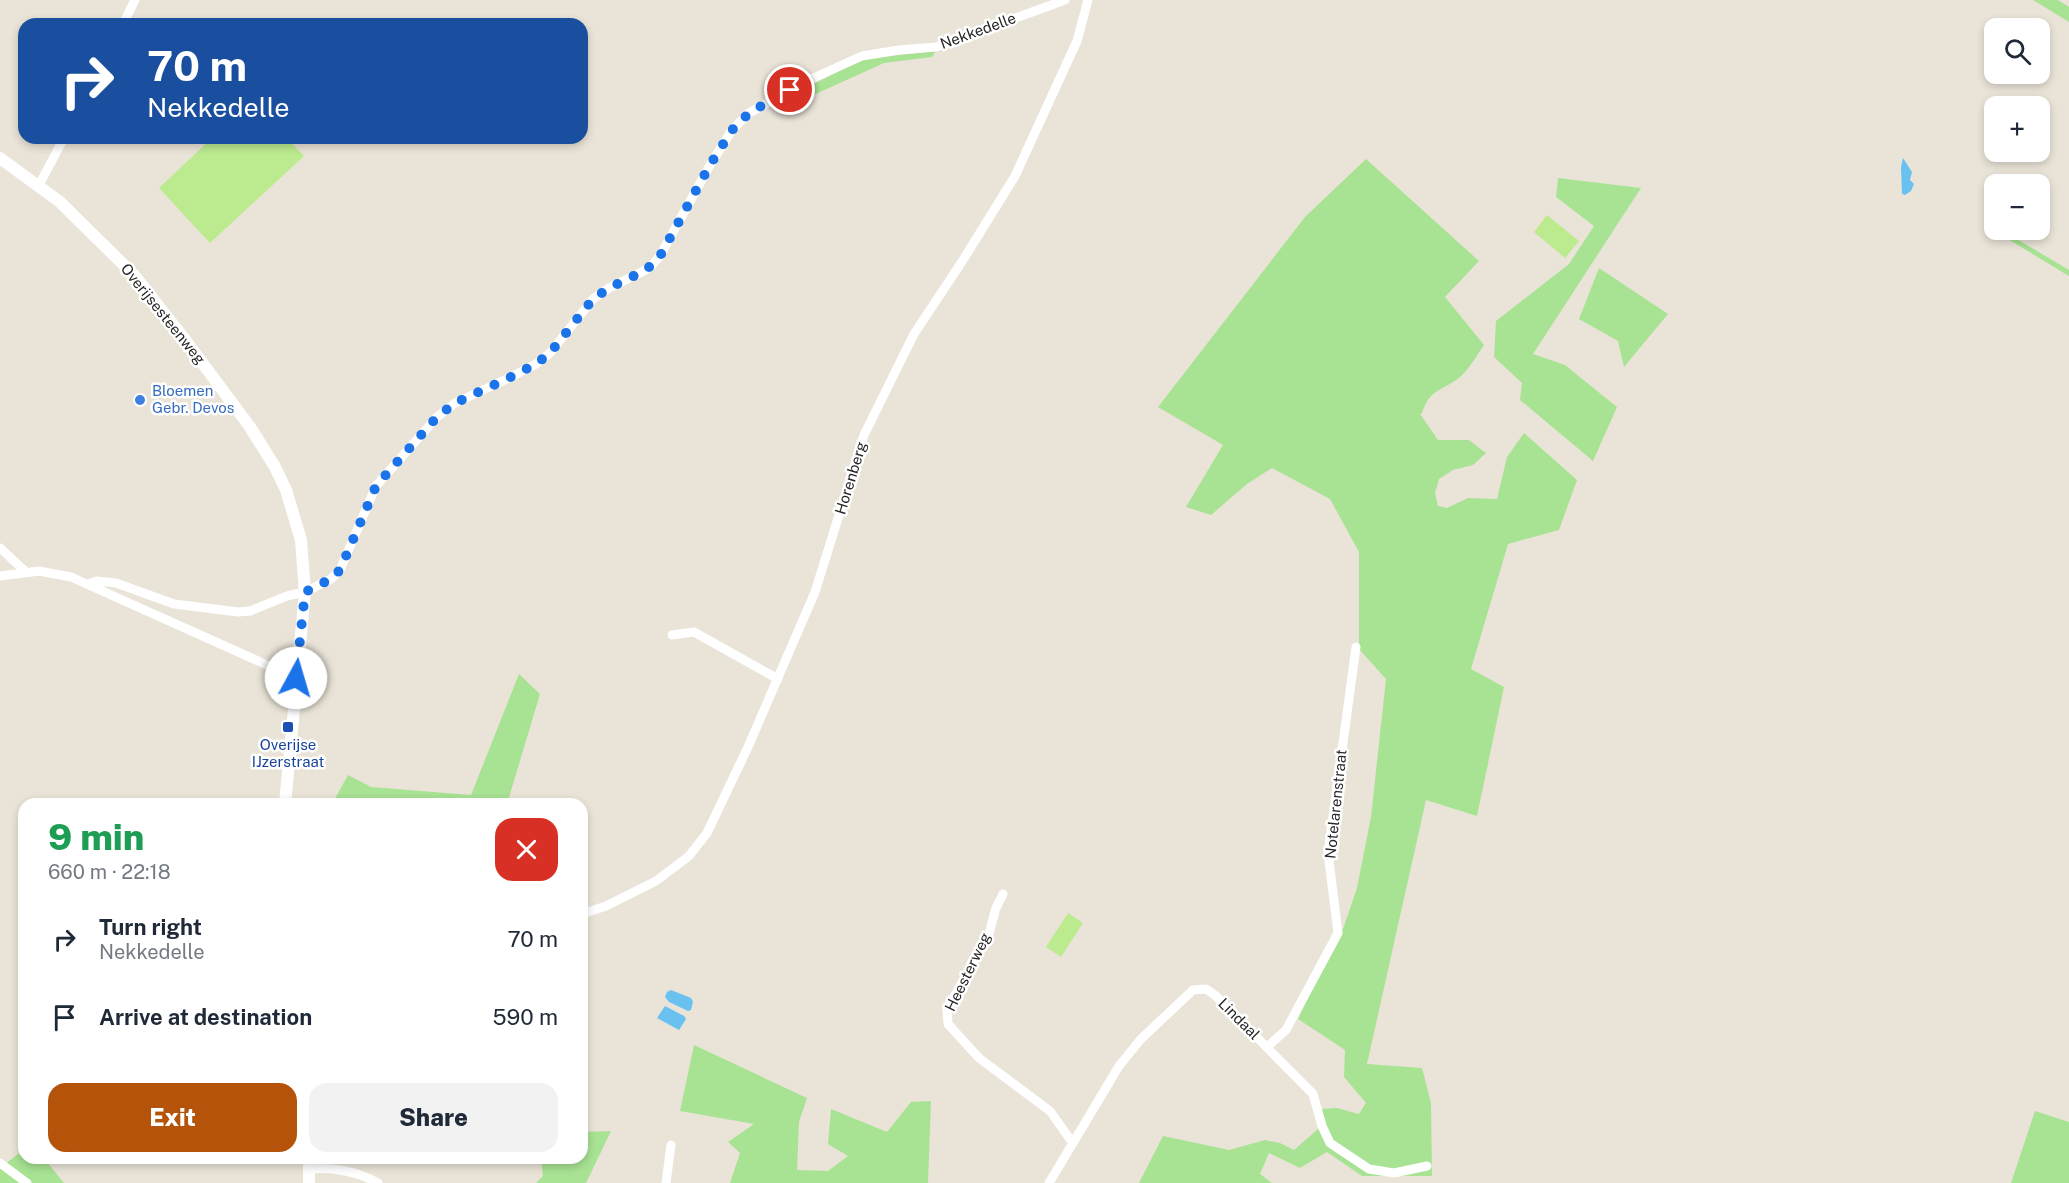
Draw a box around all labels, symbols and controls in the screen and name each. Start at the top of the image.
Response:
street label: Nekkedelle [938,9,1018,52]
map controls [1984,18,2050,240]
button: search [1984,18,2050,84]
text: 70 m [147,41,247,90]
icon: right [48,42,126,120]
pin [764,64,815,115]
icon: arrive [773,73,806,106]
text: Nekkedelle [147,91,289,123]
button: + [1984,96,2050,162]
button: − [1984,174,2050,240]
street label: Overijsesteenweg [118,260,209,367]
place label: Bloemen Gebr. Devos [152,382,234,416]
marker: Bloemen Gebr. Devos [133,393,147,407]
street label: Horenberg [831,439,870,516]
position arrow [264,646,328,710]
marker: Overijse IJzerstraat [281,720,295,734]
place label: Overijse IJzerstraat [252,736,324,770]
street label: Notelarenstraat [1321,748,1350,860]
text: 9 min [48,816,144,858]
button: close [495,818,558,881]
text: 660 m · 22:18 [48,860,171,884]
text: Turn right [99,914,202,940]
icon: right [48,923,81,956]
text: 70 m [507,926,558,952]
street label: Heesterweg [941,930,994,1014]
text: Nekkedelle [99,940,205,964]
street label: Lindaal [1215,995,1263,1043]
icon: arrive [48,1001,81,1034]
text: Arrive at destination [99,1004,312,1030]
text: 590 m [492,1004,558,1030]
button: Exit [48,1083,297,1152]
button: Share [309,1083,558,1152]

